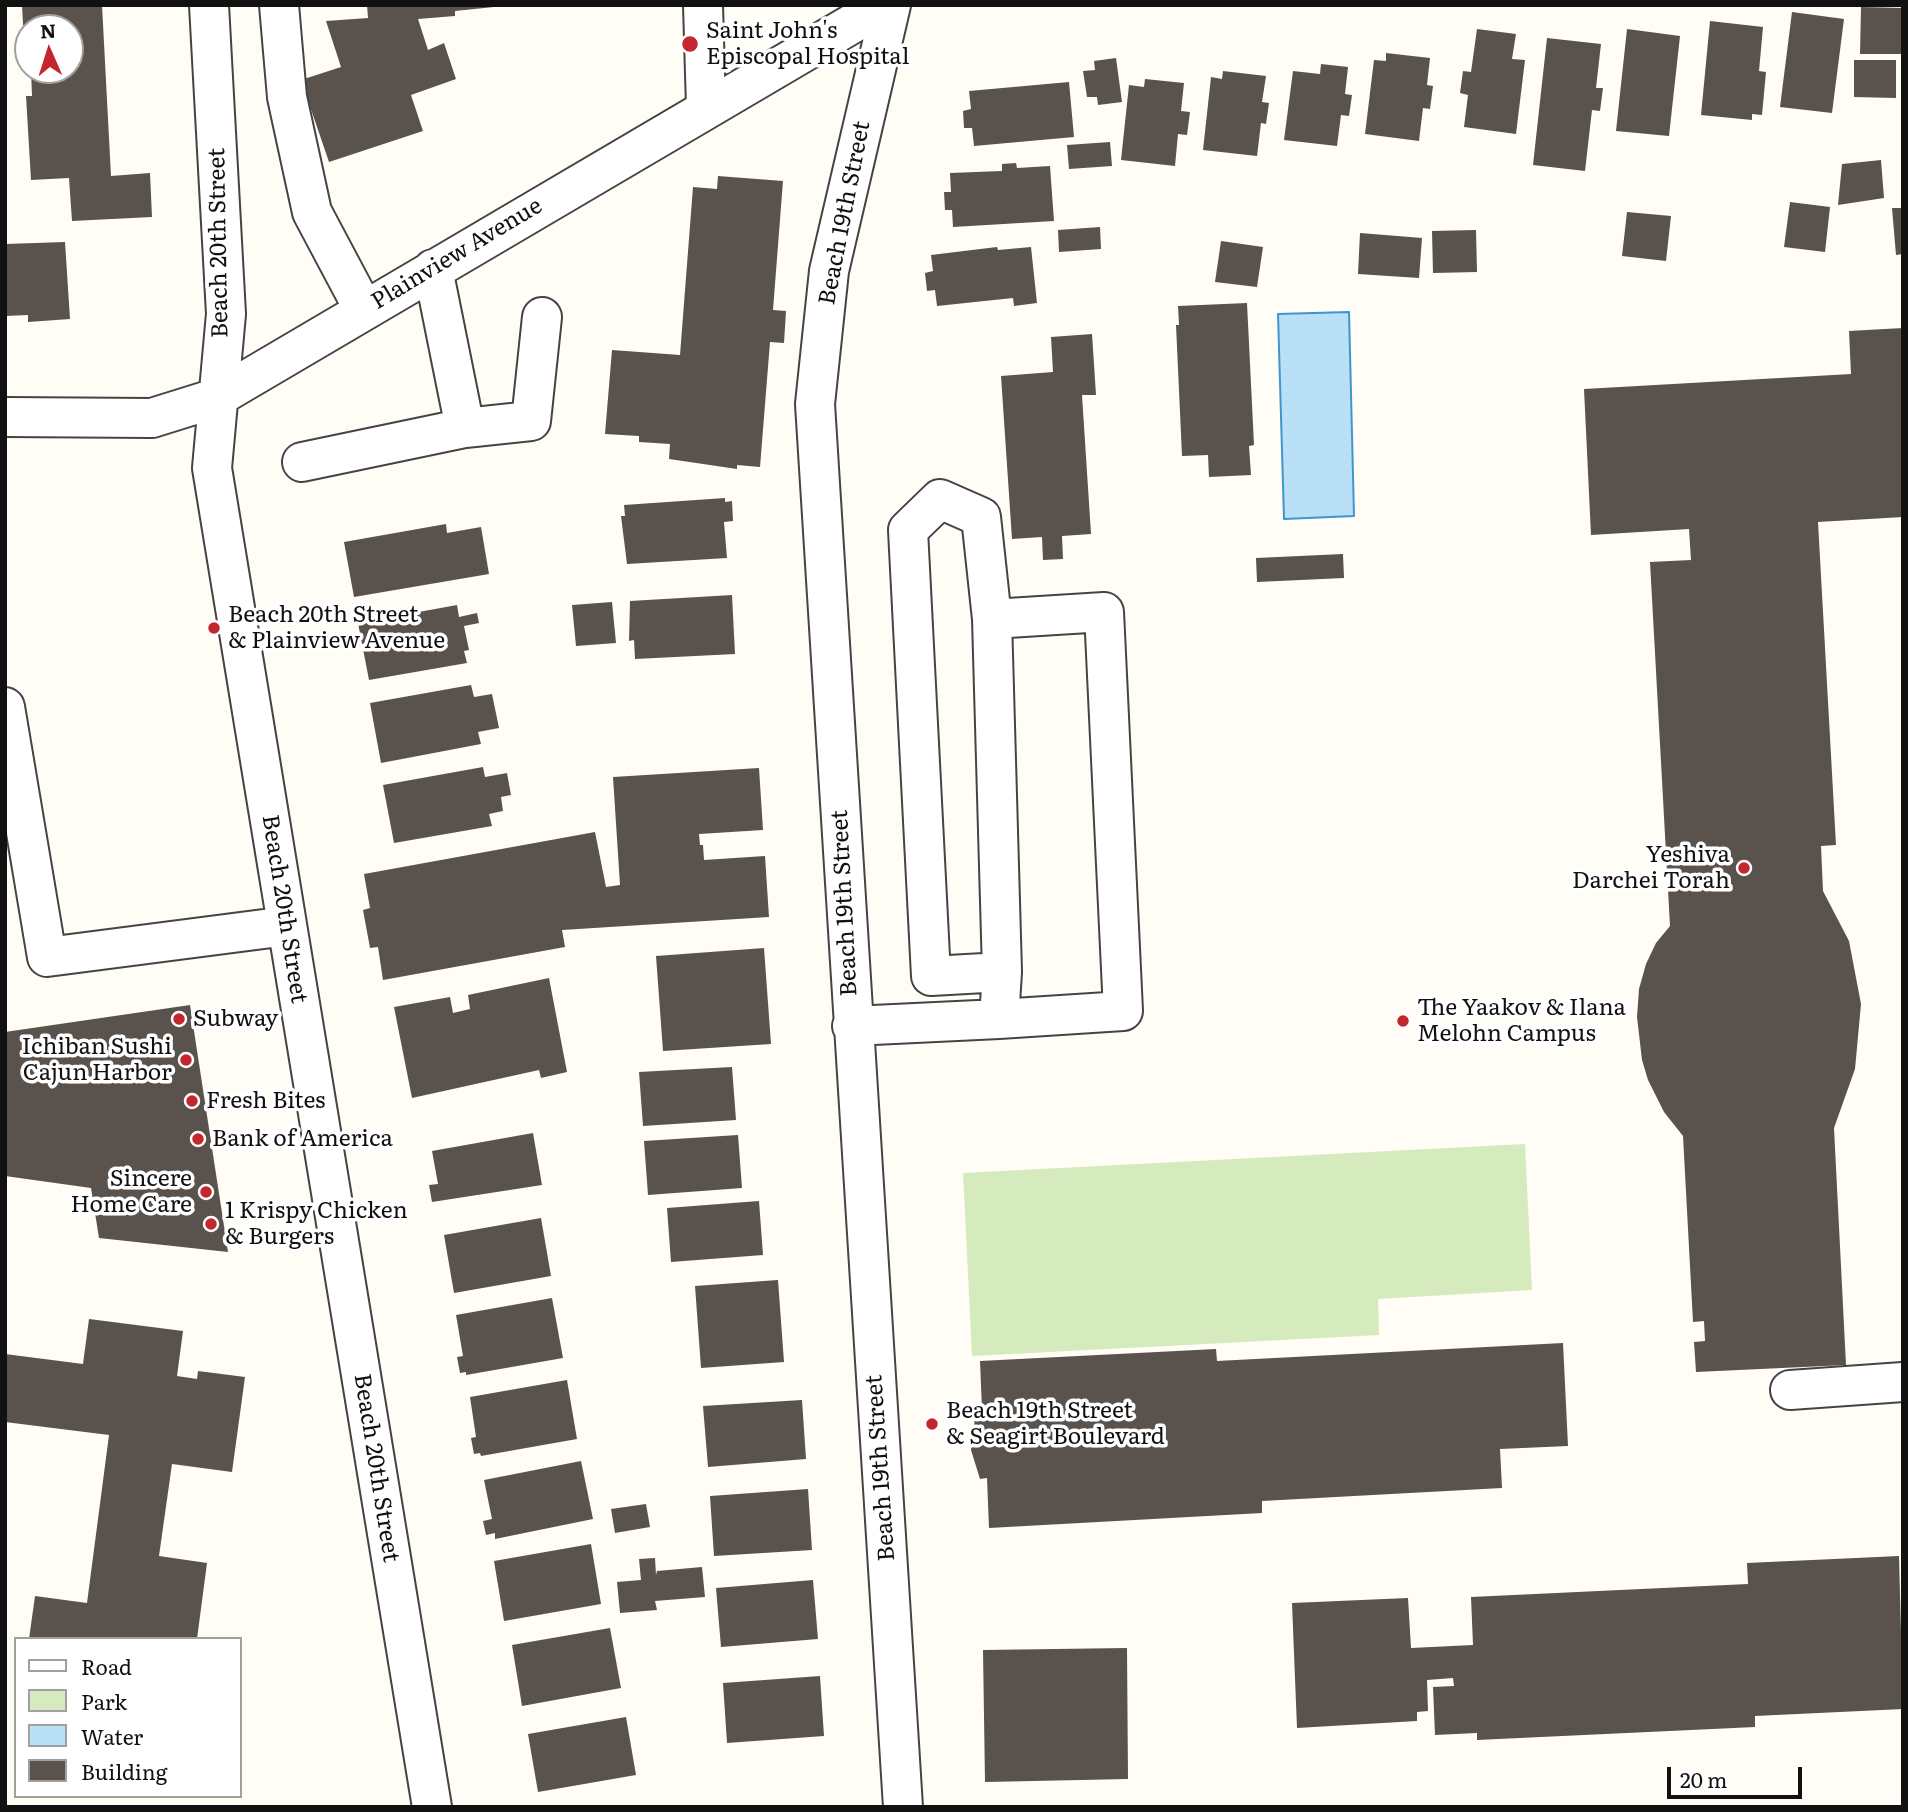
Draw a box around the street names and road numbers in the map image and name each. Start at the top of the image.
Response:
street label: Beach 19th Street [814,119,876,307]
street label: Beach 20th Street [204,148,234,338]
street label: Plainview Avenue [367,192,547,316]
street label: Beach 19th Street [826,809,864,997]
street label: Beach 20th Street [255,813,313,1005]
street label: Beach 20th Street [347,1372,405,1564]
street label: Beach 19th Street [861,1374,901,1562]

